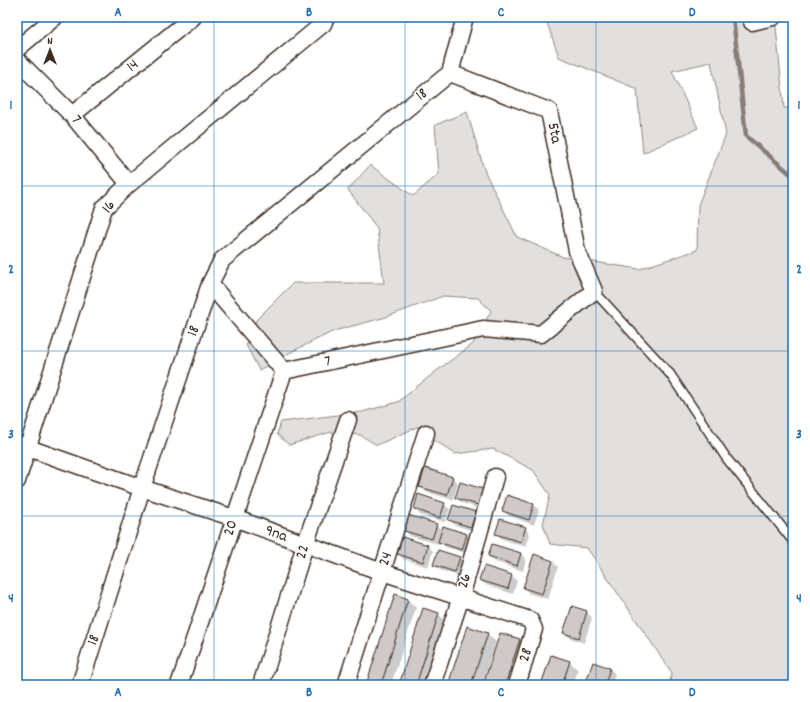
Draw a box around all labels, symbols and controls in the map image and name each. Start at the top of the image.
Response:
text: A [114,4,122,23]
text: B [306,4,312,23]
text: C [498,4,505,23]
text: D [689,4,696,23]
north arrow [30,30,70,70]
text: N [47,34,53,50]
street label: 14 [122,54,144,78]
street label: 18 [411,83,433,107]
text: 1 [10,97,13,116]
text: 1 [798,97,801,116]
street label: 7 [65,110,87,130]
street label: 5ta [541,121,567,146]
street label: 16 [96,196,122,218]
text: 2 [8,261,14,280]
text: 2 [796,261,802,280]
street label: 18 [182,323,206,339]
street label: 7 [323,350,333,374]
text: 3 [8,426,14,445]
text: 3 [796,426,802,445]
street label: 20 [218,517,244,539]
street label: 9na [262,519,291,549]
street label: 22 [290,542,316,562]
street label: 24 [373,549,399,569]
street label: 26 [452,571,478,591]
text: 4 [8,590,14,609]
text: 4 [796,590,802,609]
street label: 18 [82,632,106,648]
street label: 28 [513,645,539,665]
text: A [114,684,122,702]
text: B [306,684,312,702]
text: C [498,684,505,702]
text: D [689,684,696,702]

